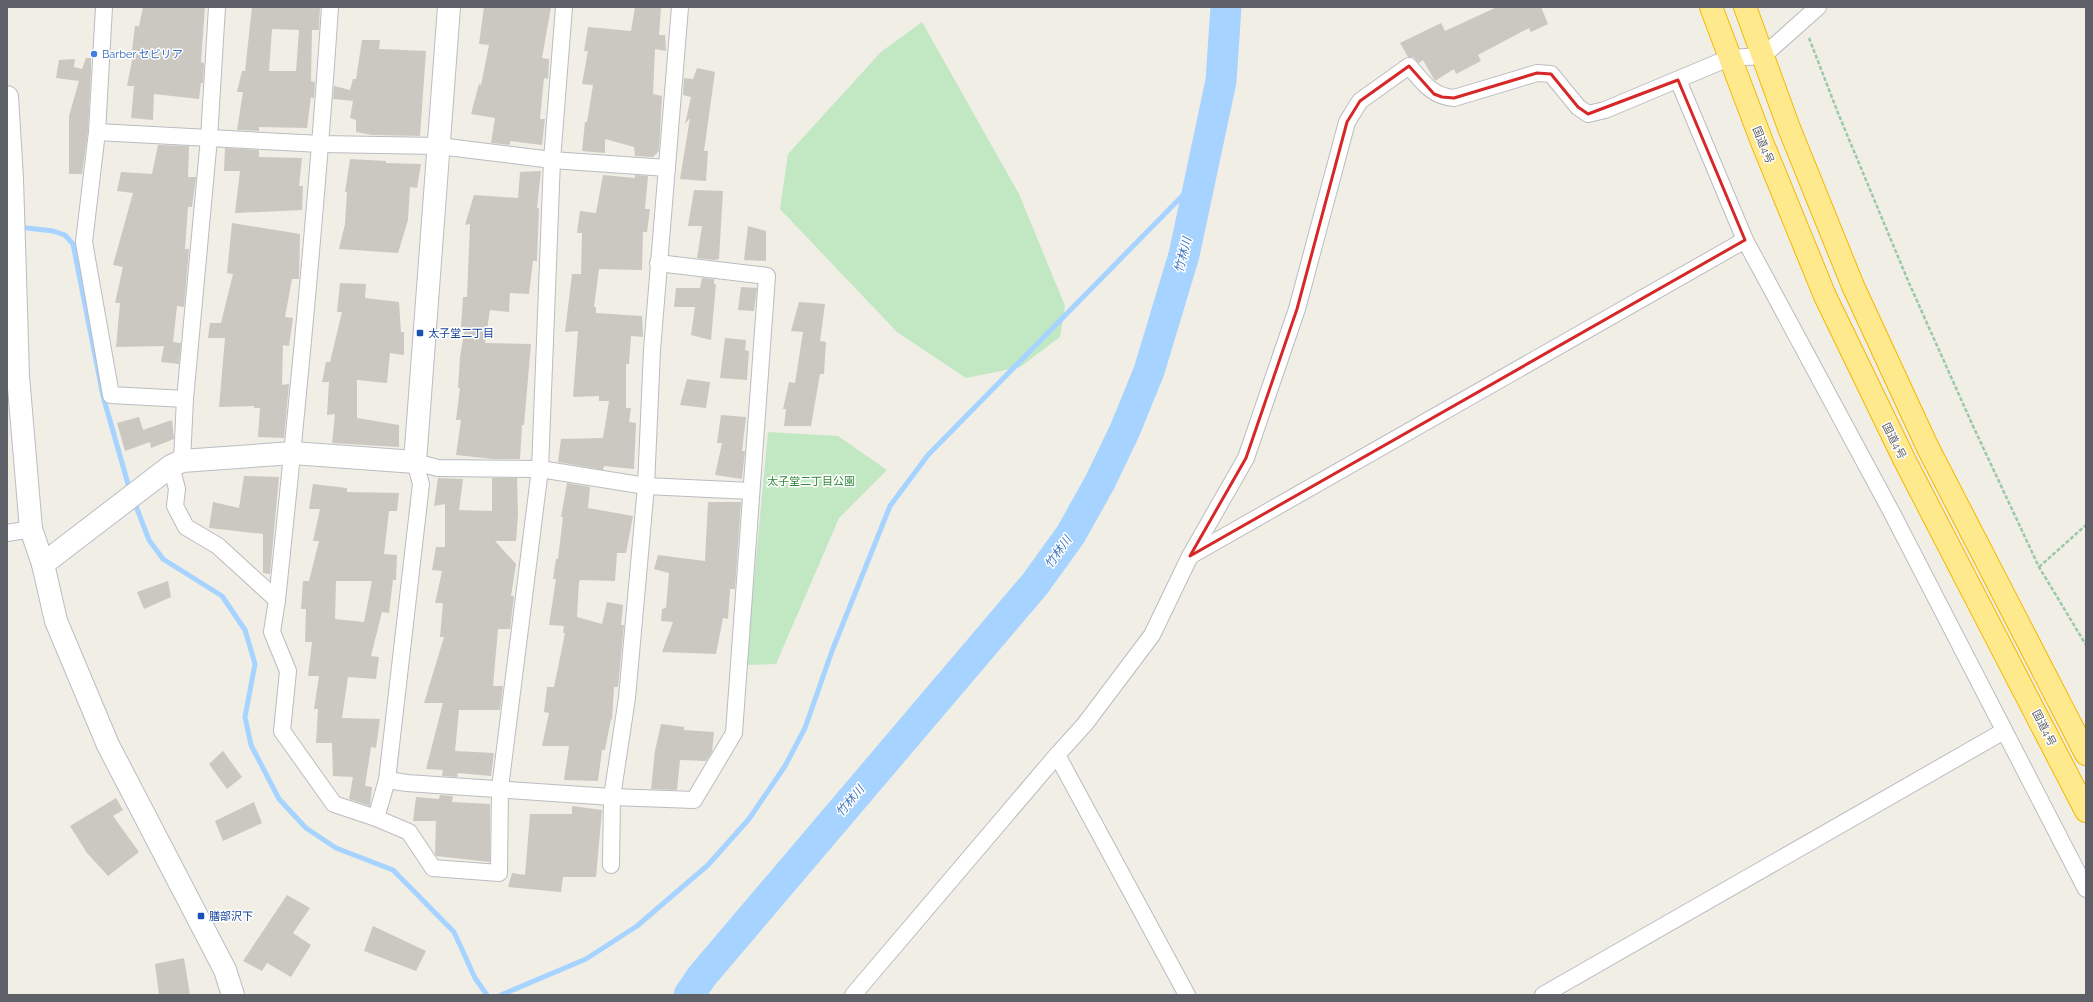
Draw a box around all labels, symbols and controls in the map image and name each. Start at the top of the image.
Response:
place label: Barber セビリア [102,48,183,61]
marker: Barber セビリア [89,49,99,59]
street label: 国道4号 [1750,124,1776,166]
water label: 竹林川 [1172,234,1195,274]
place label: 太子堂二丁目 [428,327,494,340]
marker: 太子堂二丁目 [415,328,425,338]
street label: 国道4号 [1879,421,1909,461]
park label: 太子堂二丁目公園 [767,475,855,488]
water label: 竹林川 [1042,532,1075,571]
street label: 国道4号 [2029,708,2059,748]
water label: 竹林川 [833,781,868,819]
place label: 膳部沢下 [209,910,253,923]
marker: 膳部沢下 [196,911,206,921]

